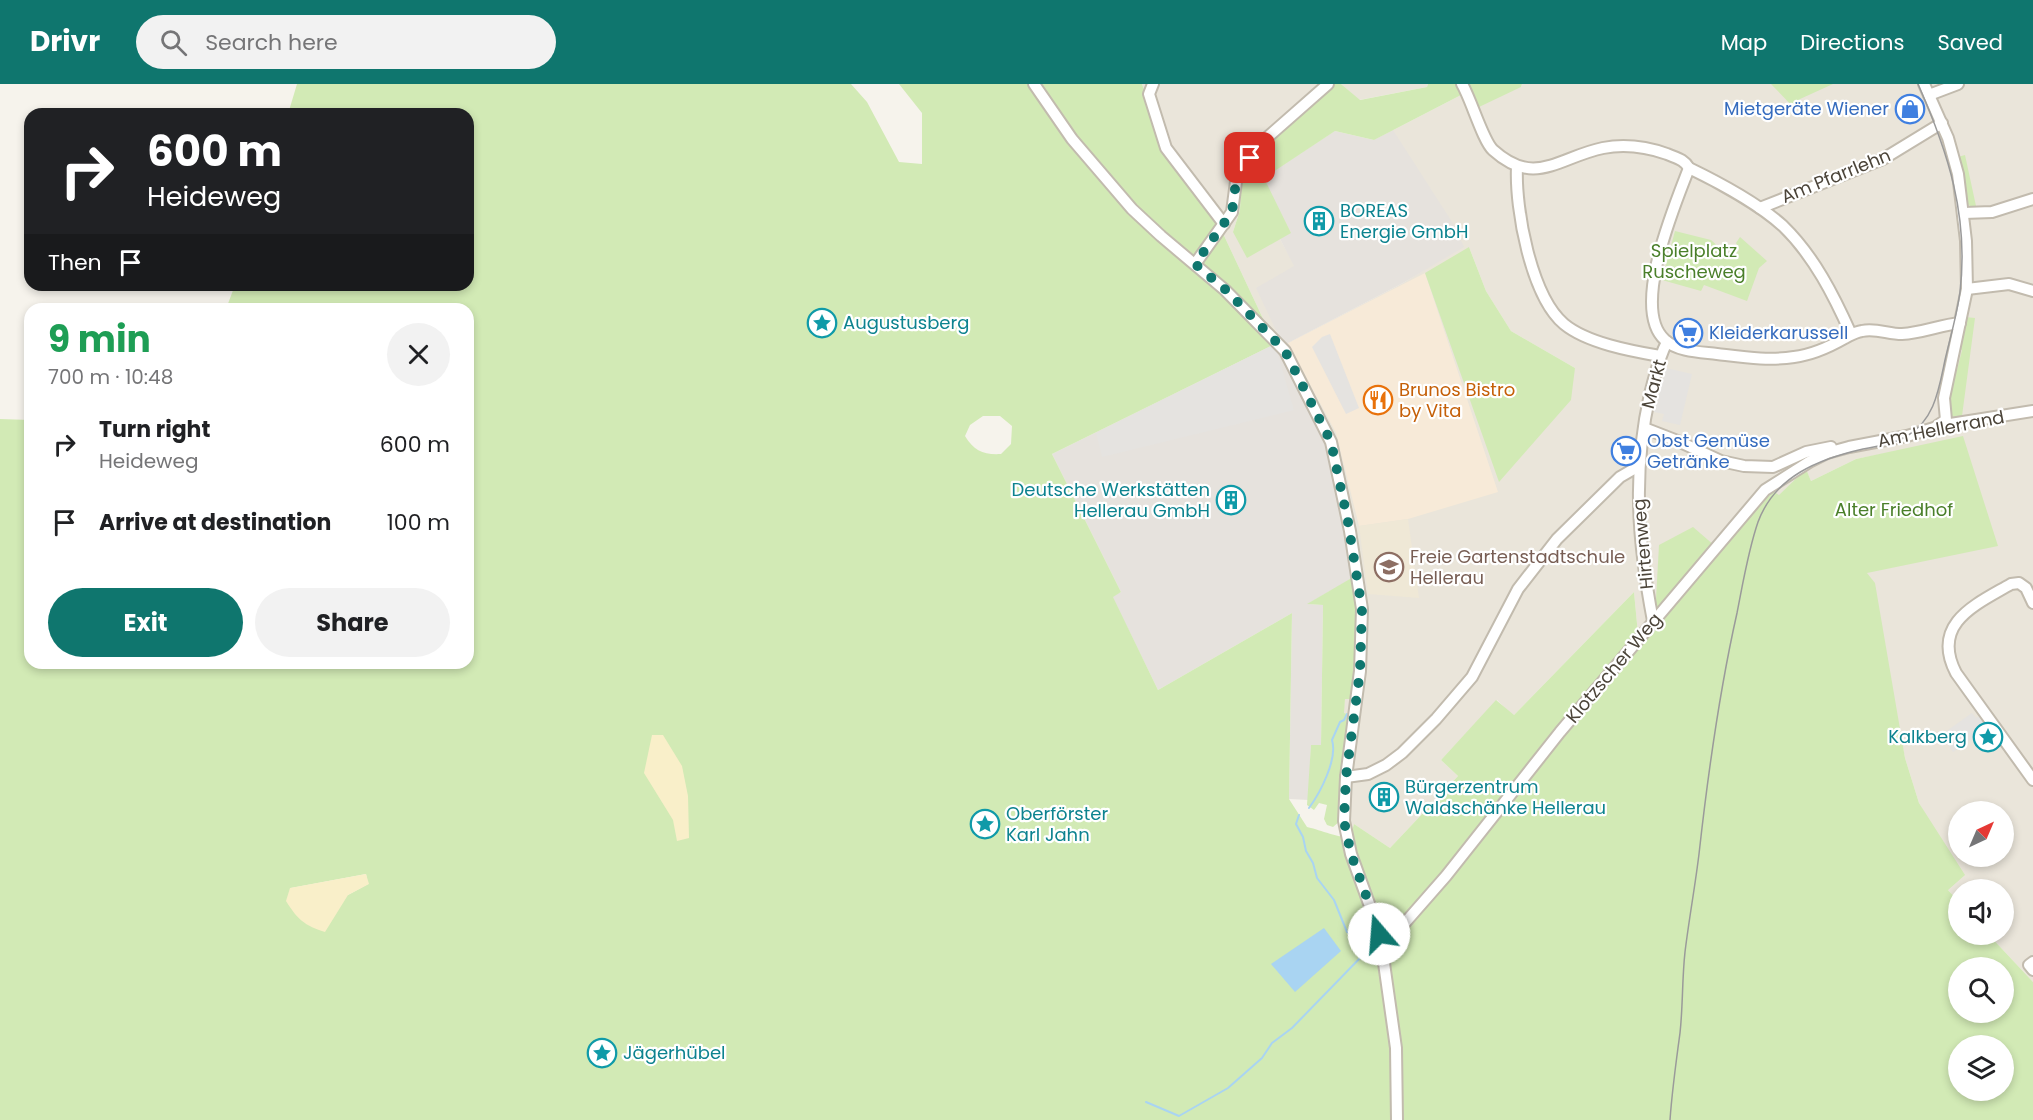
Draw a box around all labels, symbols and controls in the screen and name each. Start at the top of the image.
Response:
search box [136,15,556,69]
text: Drivr [30,22,100,61]
icon: search [157,26,190,59]
text: Search here [205,27,338,58]
text: Map [1721,28,1767,57]
text: Directions [1800,28,1904,57]
text: Saved [1937,28,2003,57]
shop icon: Mietgeräte Wiener [1894,93,1926,125]
place label: Mietgeräte Wiener [1724,96,1889,121]
text: 600 m [147,122,282,181]
icon: right [48,132,126,210]
pin [1224,132,1275,183]
icon: arrive [1233,141,1266,174]
street label: Am Pfarrlehn [1777,142,1894,209]
text: Heideweg [147,178,281,215]
place label: BOREAS Energie GmbH [1340,198,1468,244]
building icon: BOREAS Energie GmbH [1303,205,1335,237]
park label: Spielplatz Ruscheweg [1642,238,1746,284]
icon: arrive [114,246,147,279]
text: Then [48,247,102,278]
place icon: Augustusberg [806,307,838,339]
place label: Augustusberg [843,310,969,335]
text: 9 min [48,314,151,365]
supermarket icon: Kleiderkarussell [1672,317,1704,349]
place label: Kleiderkarussell [1709,320,1848,345]
button: close [387,323,450,386]
street label: Markt [1635,356,1672,411]
text: 700 m · 10:48 [48,363,173,391]
place label: Brunos Bistro by Vita [1399,377,1515,423]
restaurant icon: Brunos Bistro by Vita [1362,384,1394,416]
street label: Am Hellerrand [1875,404,2006,453]
text: Turn right [99,414,210,445]
icon: right [48,428,81,461]
place label: Obst Gemüse Getränke [1647,428,1770,474]
text: 600 m [380,429,450,460]
supermarket icon: Obst Gemüse Getränke [1610,435,1642,467]
text: Heideweg [99,447,198,475]
place label: Deutsche Werkstätten Hellerau GmbH [1012,477,1210,523]
building icon: Deutsche Werkstätten Hellerau GmbH [1215,484,1247,516]
park label: Alter Friedhof [1835,497,1953,522]
street label: Hirtenweg [1626,498,1659,590]
icon: arrive [48,506,81,539]
text: Arrive at destination [99,507,331,538]
text: 100 m [387,507,450,538]
place label: Freie Gartenstadtschule Hellerau [1410,544,1625,590]
school or university icon: Freie Gartenstadtschule Hellerau [1373,551,1405,583]
button: Exit [48,588,243,657]
button: Share [255,588,450,657]
street label: Klotzscher Weg [1560,607,1667,728]
place icon: Kalkberg [1972,721,2004,753]
place label: Kalkberg [1888,724,1967,749]
place label: Bürgerzentrum Waldschänke Hellerau [1405,774,1606,820]
building icon: Bürgerzentrum Waldschänke Hellerau [1368,781,1400,813]
place label: Oberförster Karl Jahn [1006,801,1108,847]
north arrow [1948,801,2014,867]
map controls [1948,801,2014,1101]
place icon: Oberförster Karl Jahn [969,808,1001,840]
button: sound [1948,879,2014,945]
position arrow [1347,902,1411,966]
button: search [1948,957,2014,1023]
button: layers [1948,1035,2014,1101]
place icon: Jägerhübel [586,1037,618,1069]
place label: Jägerhübel [623,1040,726,1065]

